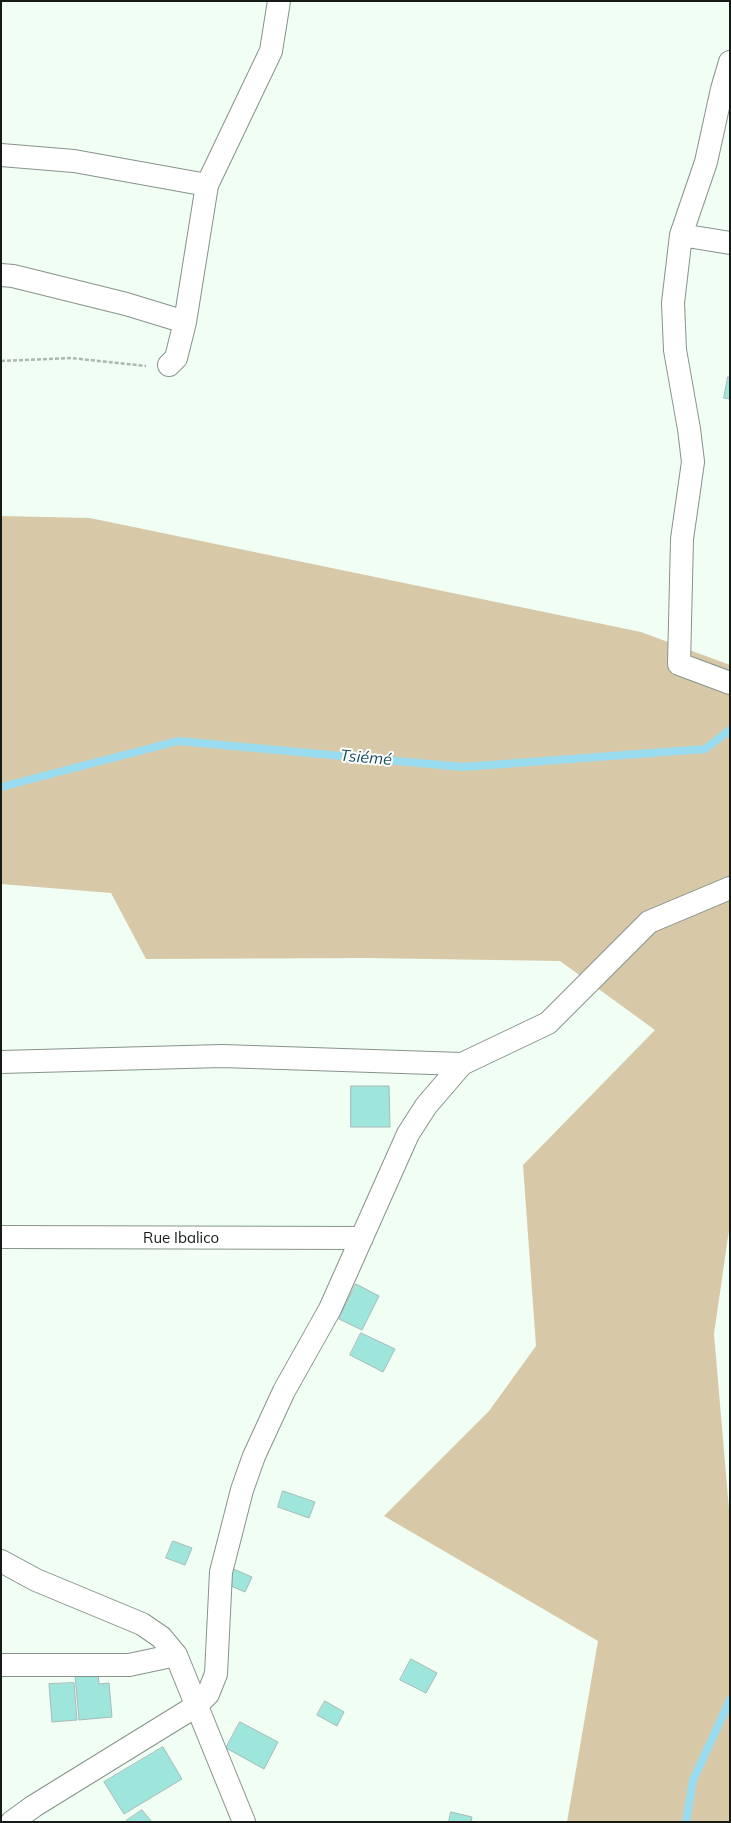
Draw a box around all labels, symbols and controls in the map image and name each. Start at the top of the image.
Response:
water label: Tsiémé [339,746,393,770]
street label: Rue Ibalico [143,1229,219,1247]

